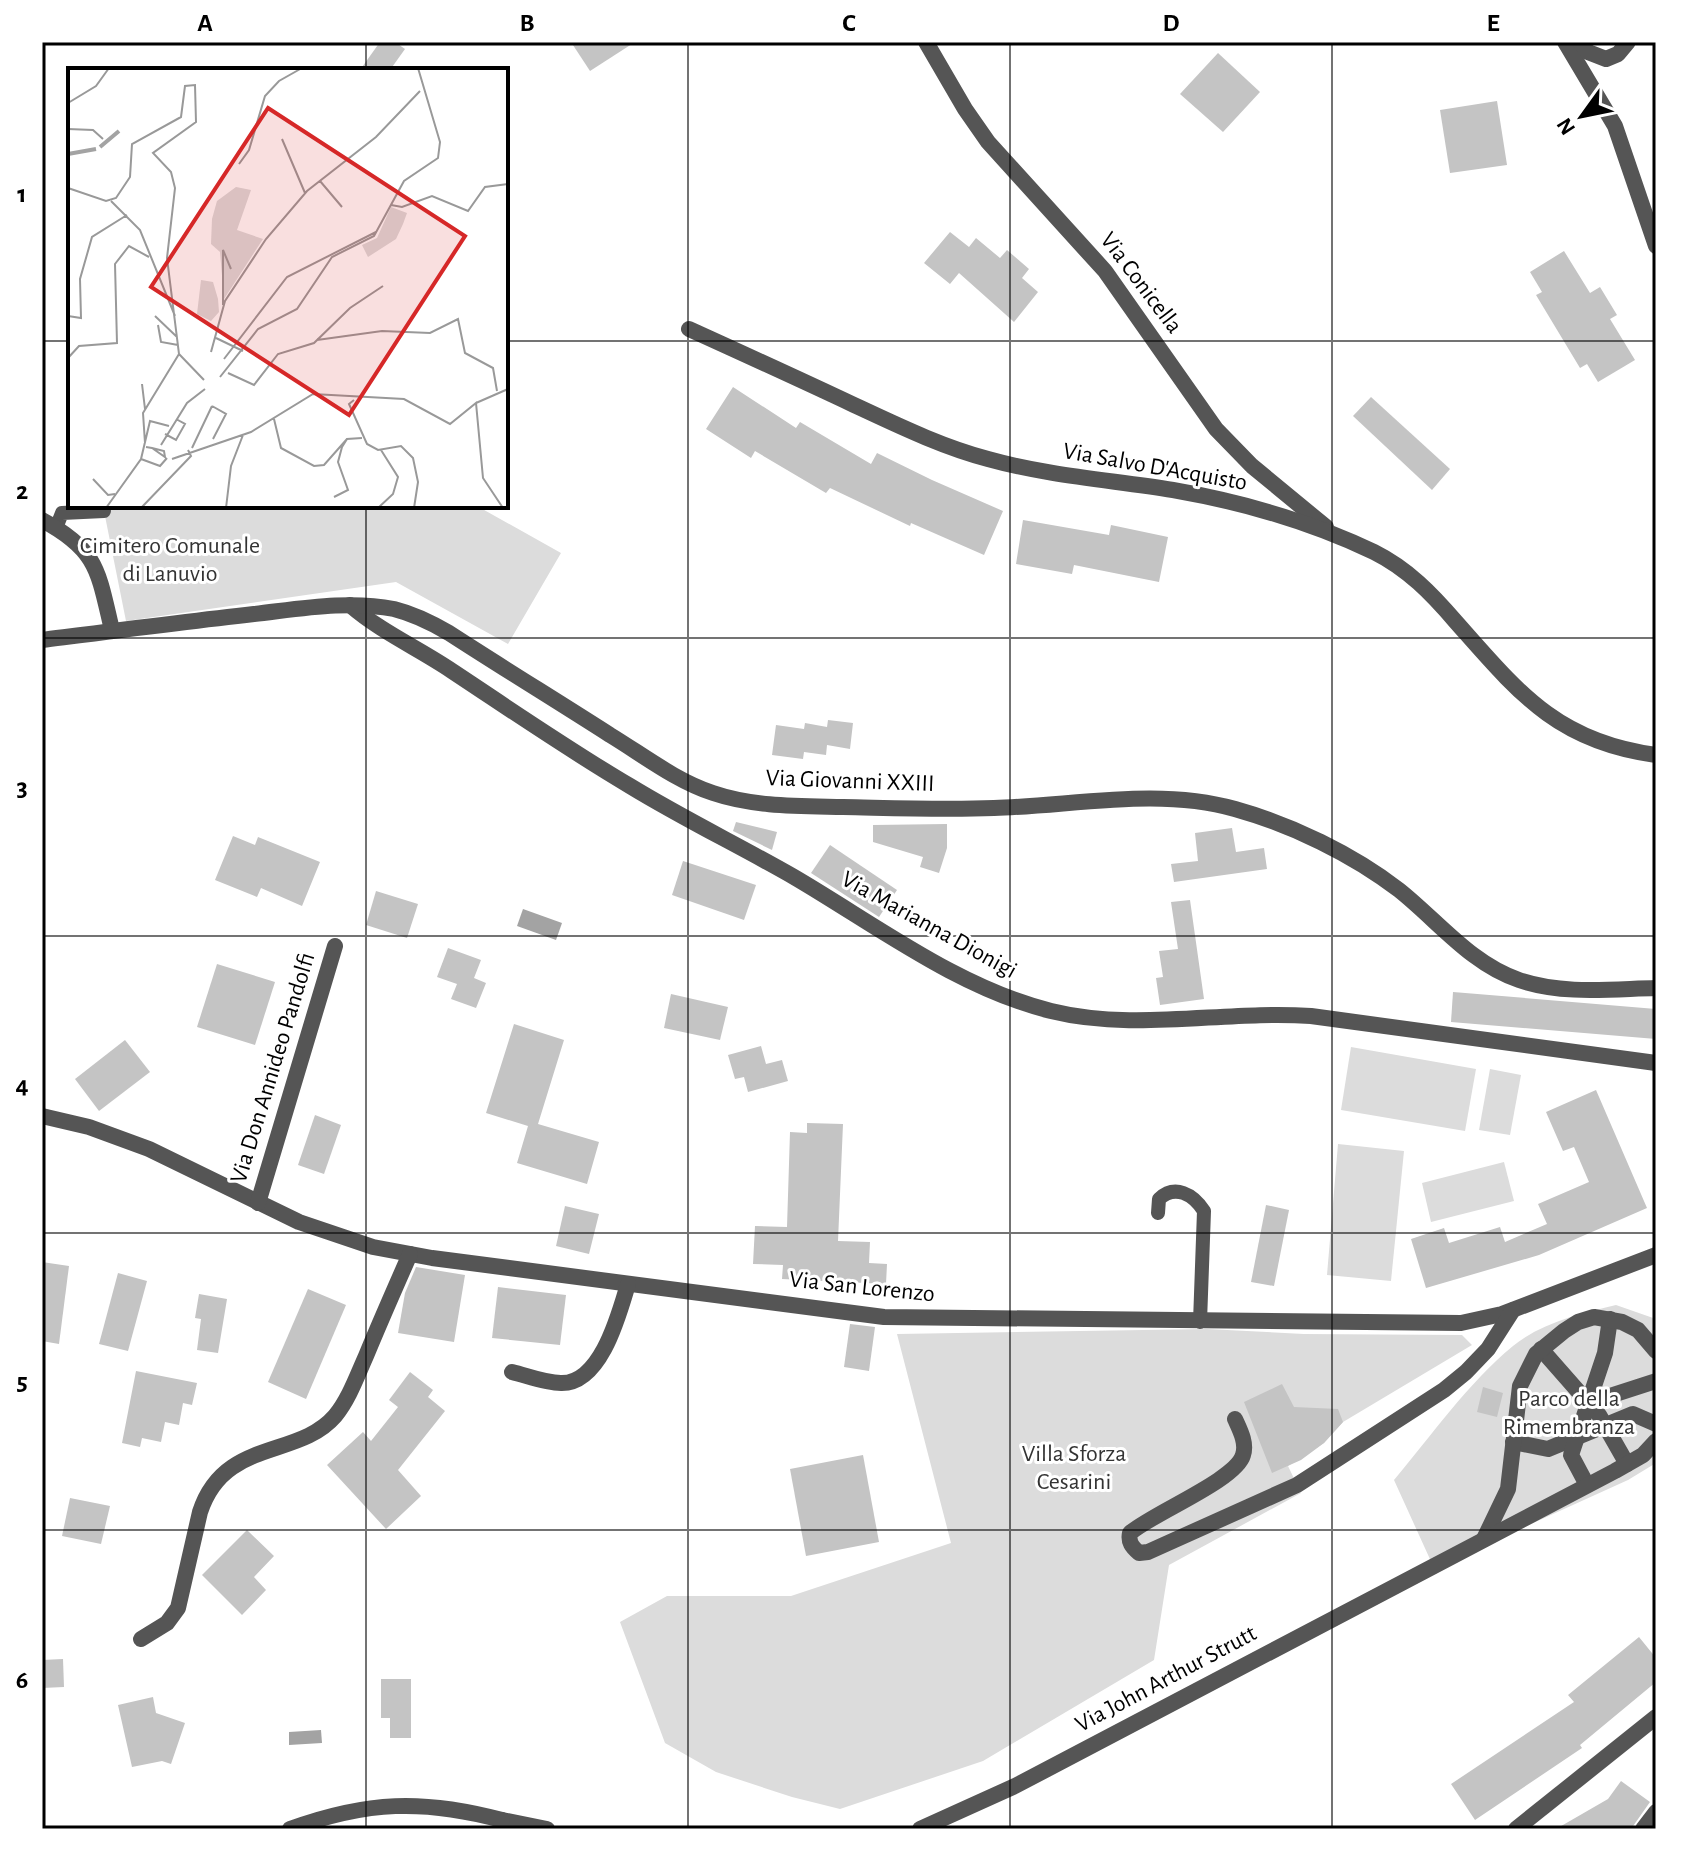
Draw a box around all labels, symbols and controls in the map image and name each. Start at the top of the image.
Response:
text: A [197,10,213,36]
text: B [519,10,535,36]
text: C [842,10,856,36]
text: D [1162,10,1180,36]
text: E [1486,10,1500,36]
inset map [68,68,508,508]
north arrow [1542,76,1622,156]
text: N [1553,114,1579,139]
text: 1 [17,181,27,207]
street label: Via Conicella [1095,228,1187,338]
street label: Via Salvo D'Acquisto [1061,439,1249,495]
text: 2 [16,478,28,504]
park label: Cimitero Comunale di Lanuvio [80,534,260,586]
street label: Via Giovanni XXIII [765,766,935,796]
text: 3 [16,775,28,801]
street label: Via Marianna Dionigi [837,867,1021,983]
street label: Via Don Annideo Pandolfi [227,950,319,1186]
text: 4 [15,1072,29,1098]
street label: Via San Lorenzo [788,1267,936,1307]
text: 5 [16,1369,28,1395]
park label: Parco della Rimembranza [1503,1387,1635,1439]
park label: Villa Sforza Cesarini [1022,1442,1126,1494]
street label: Via John Arthur Strutt [1072,1621,1261,1737]
text: 6 [16,1667,28,1693]

